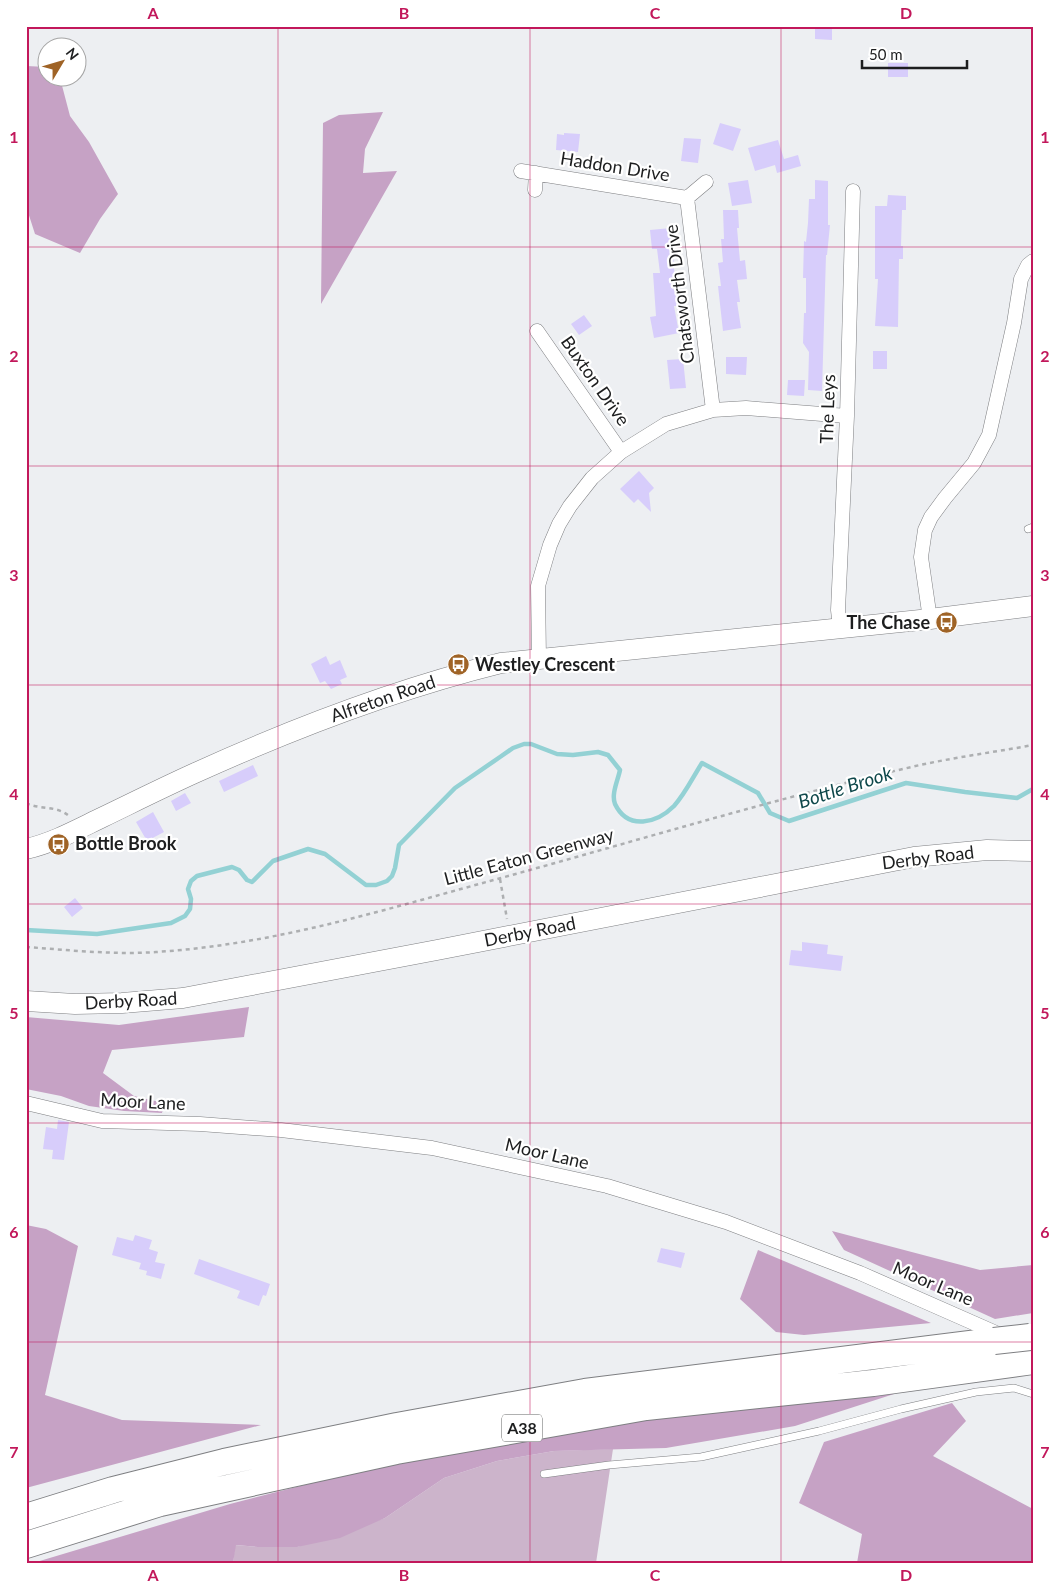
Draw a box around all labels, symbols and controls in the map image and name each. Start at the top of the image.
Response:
text: A [146,3,159,22]
text: B [399,3,409,22]
text: C [650,3,661,22]
text: D [900,3,912,22]
north arrow [38,38,88,88]
scale bar [862,38,966,70]
text: N [63,44,83,63]
text: 50 m [869,45,903,63]
text: 1 [9,127,19,146]
text: 1 [1040,127,1050,146]
street label: Haddon Drive [559,147,671,186]
street label: Chatsworth Drive [660,223,698,365]
street label: Buxton Drive [557,331,635,430]
text: 2 [9,346,19,365]
text: 2 [1040,346,1050,365]
street label: The Leys [815,374,839,444]
text: 3 [9,565,19,584]
text: 3 [1040,565,1050,584]
place label: The Chase [847,611,930,633]
bus stop icon: The Chase [934,611,958,635]
bus stop icon: Westley Crescent [447,653,471,677]
place label: Westley Crescent [475,653,615,675]
street label: Alfreton Road [327,670,438,726]
water label: Bottle Brook [795,760,896,813]
text: 4 [9,784,19,803]
text: 4 [1040,784,1050,803]
street label: Little Eaton Greenway [441,823,617,889]
bus stop icon: Bottle Brook [47,832,71,856]
place label: Bottle Brook [75,832,177,854]
street label: Derby Road [880,840,975,874]
street label: Derby Road [482,911,577,951]
street label: Derby Road [84,987,178,1013]
text: 5 [9,1003,19,1022]
text: 5 [1040,1003,1050,1022]
street label: Moor Lane [100,1088,186,1114]
street label: Moor Lane [503,1133,591,1173]
text: 6 [9,1222,19,1241]
text: 6 [1040,1222,1050,1241]
street label: Moor Lane [890,1256,977,1310]
road number: A38 [502,1415,542,1442]
text: 7 [9,1442,19,1461]
text: 7 [1040,1442,1050,1461]
text: A [146,1565,159,1584]
text: B [399,1565,409,1584]
text: C [650,1565,661,1584]
text: D [900,1565,912,1584]

